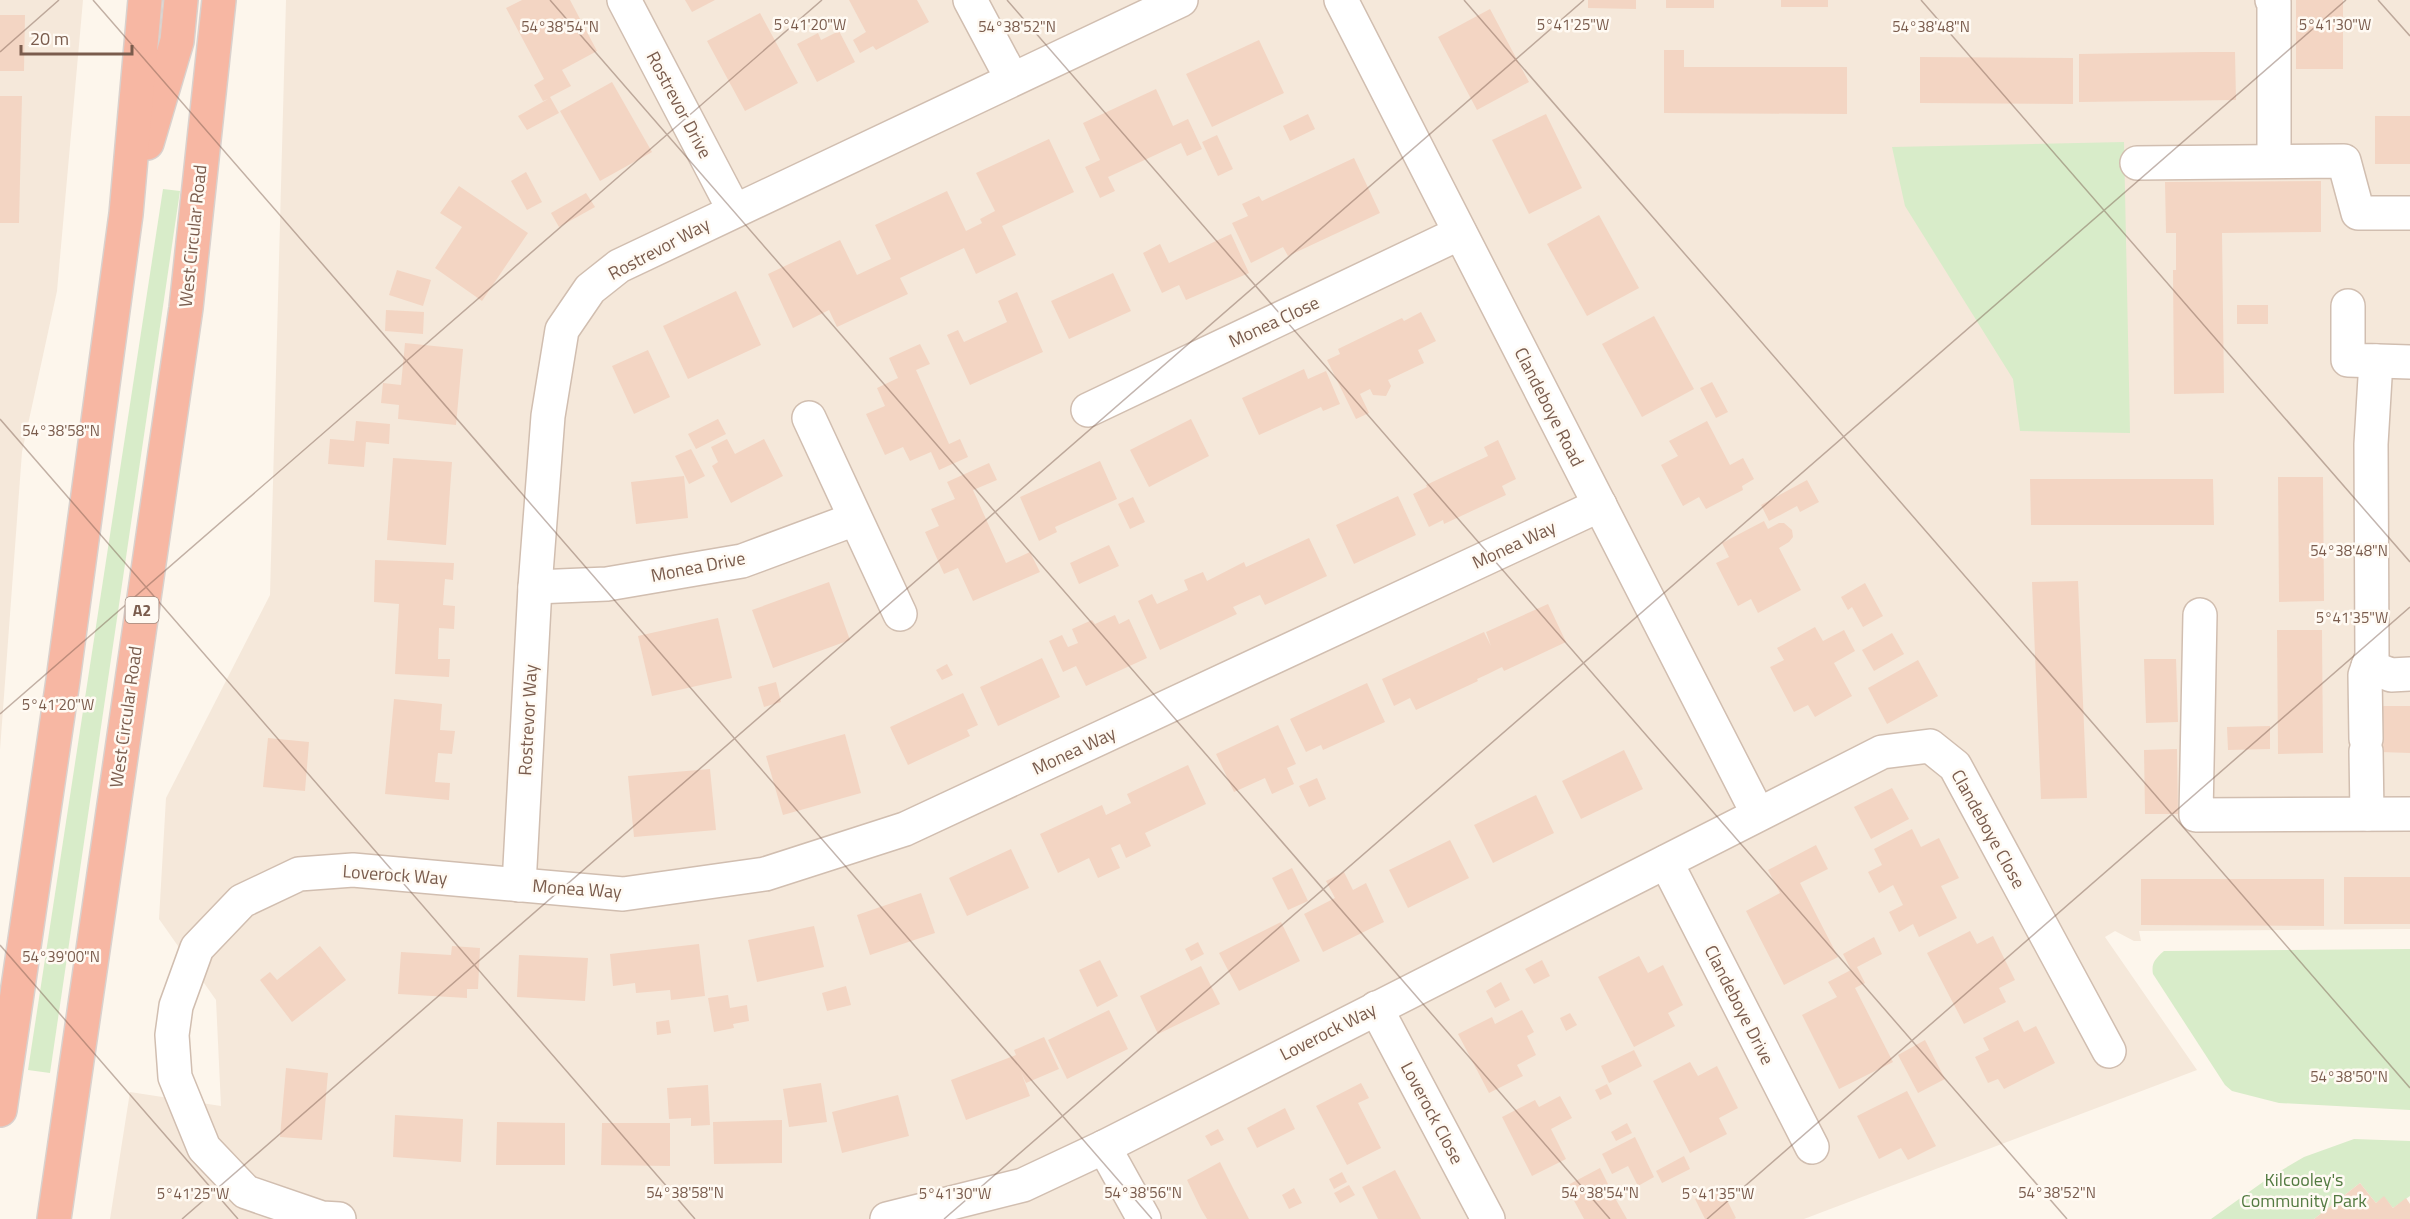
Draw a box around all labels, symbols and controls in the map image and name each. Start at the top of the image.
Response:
text: 5°41'20"W [774,13,846,36]
text: 5°41'25"W [1537,13,1609,36]
text: 5°41'30"W [2299,13,2371,36]
text: 54°38'54"N [521,15,599,38]
text: 54°38'52"N [978,15,1056,38]
text: 54°38'48"N [1892,15,1970,38]
scale bar [21,18,132,56]
text: 20 m [30,25,69,52]
street label: Rostrevor Drive [640,46,719,163]
street label: West Circular Road [172,163,213,308]
street label: Rostrevor Way [603,210,715,287]
street label: Monea Close [1224,289,1324,354]
street label: Clandeboye Road [1508,342,1591,471]
text: 54°38'58"N [22,419,100,442]
street label: Monea Way [1467,513,1560,576]
text: 54°38'48"N [2310,539,2388,562]
street label: Monea Drive [648,544,747,589]
road number: A2 [126,597,158,623]
text: 5°41'35"W [2316,606,2388,629]
street label: West Circular Road [102,644,149,790]
street label: Rostrevor Way [511,663,544,776]
text: 5°41'20"W [22,693,94,716]
street label: Monea Way [1027,719,1120,782]
street label: Clandeboye Close [1944,764,2032,893]
street label: Loverock Way [342,857,449,892]
street label: Monea Way [531,872,623,905]
street label: Clandeboye Drive [1698,940,1781,1069]
text: 54°39'00"N [22,945,100,968]
street label: Loverock Way [1275,996,1381,1067]
street label: Loverock Close [1394,1057,1471,1169]
text: 54°38'50"N [2310,1065,2388,1088]
park label: Kilcooley's Community Park [2241,1166,2367,1214]
text: 54°38'58"N [646,1181,724,1204]
text: 54°38'56"N [1104,1181,1182,1204]
text: 54°38'54"N [1561,1181,1639,1204]
text: 54°38'52"N [2018,1181,2096,1204]
text: 5°41'25"W [157,1182,229,1205]
text: 5°41'30"W [919,1182,991,1205]
text: 5°41'35"W [1682,1182,1754,1205]

